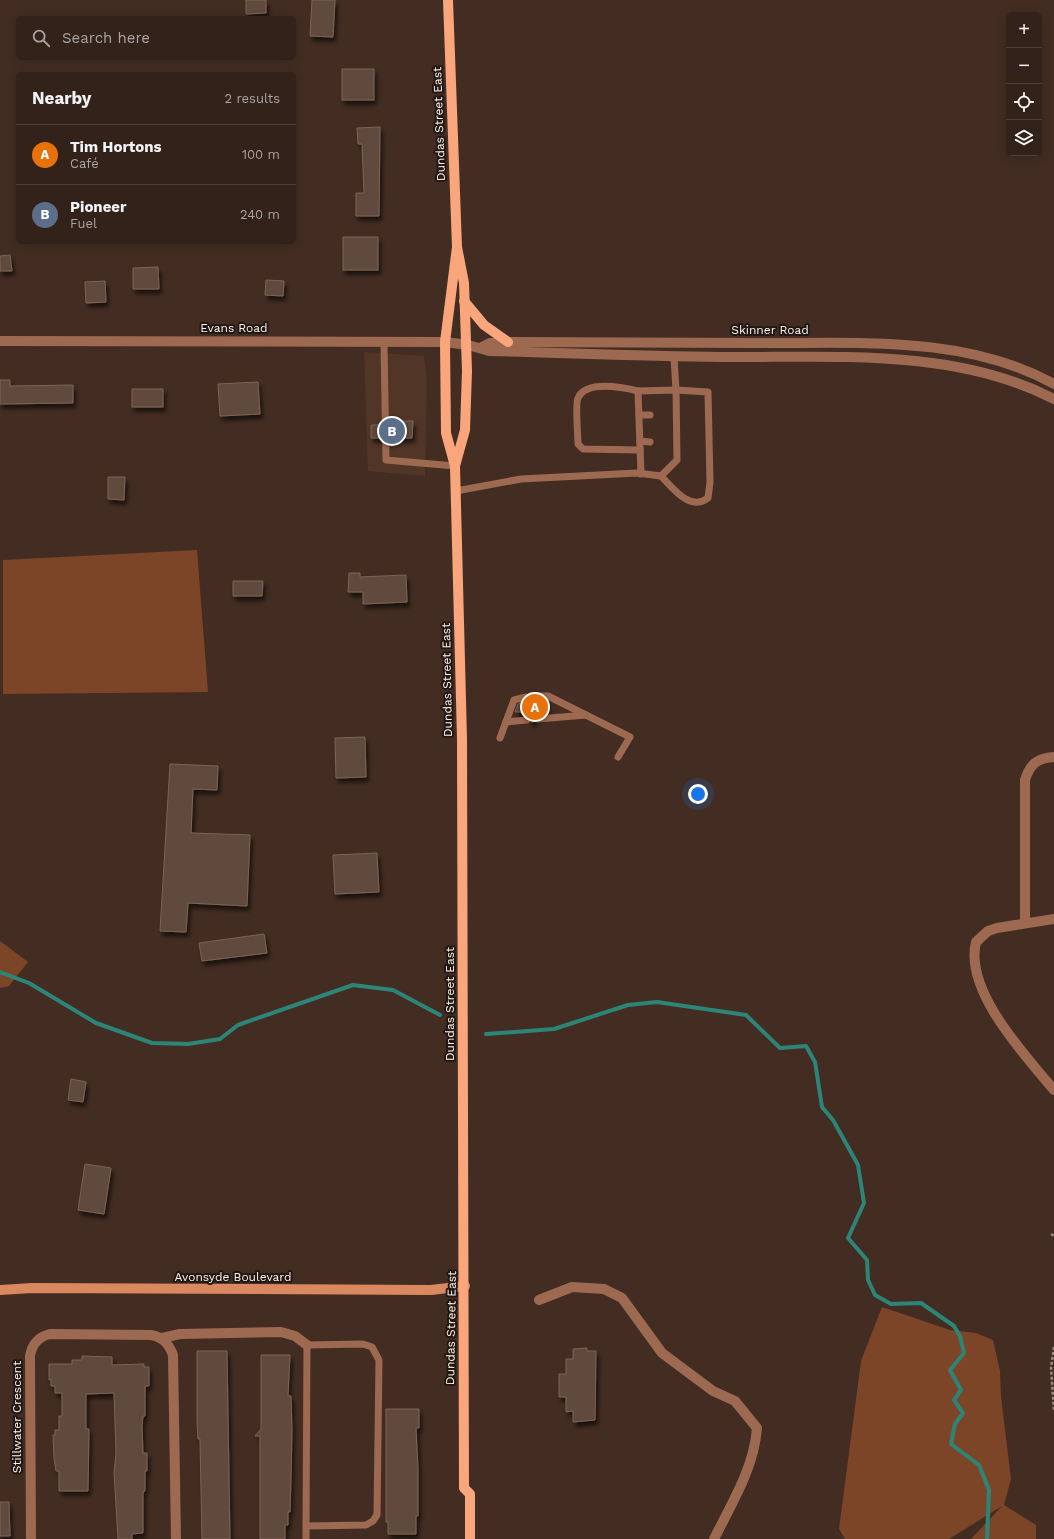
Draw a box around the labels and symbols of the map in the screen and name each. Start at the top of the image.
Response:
street label: Dundas Street East [430,67,448,181]
street label: Evans Road [200,321,268,335]
street label: Skinner Road [731,323,809,337]
pin: B [379,416,405,446]
street label: Dundas Street East [439,623,455,737]
pin: A [522,692,548,722]
your location [688,784,708,804]
street label: Dundas Street East [443,947,457,1061]
street label: Avonsyde Boulevard [174,1270,292,1284]
street label: Dundas Street East [443,1271,459,1385]
street label: Stillwater Crescent [10,1361,24,1473]

